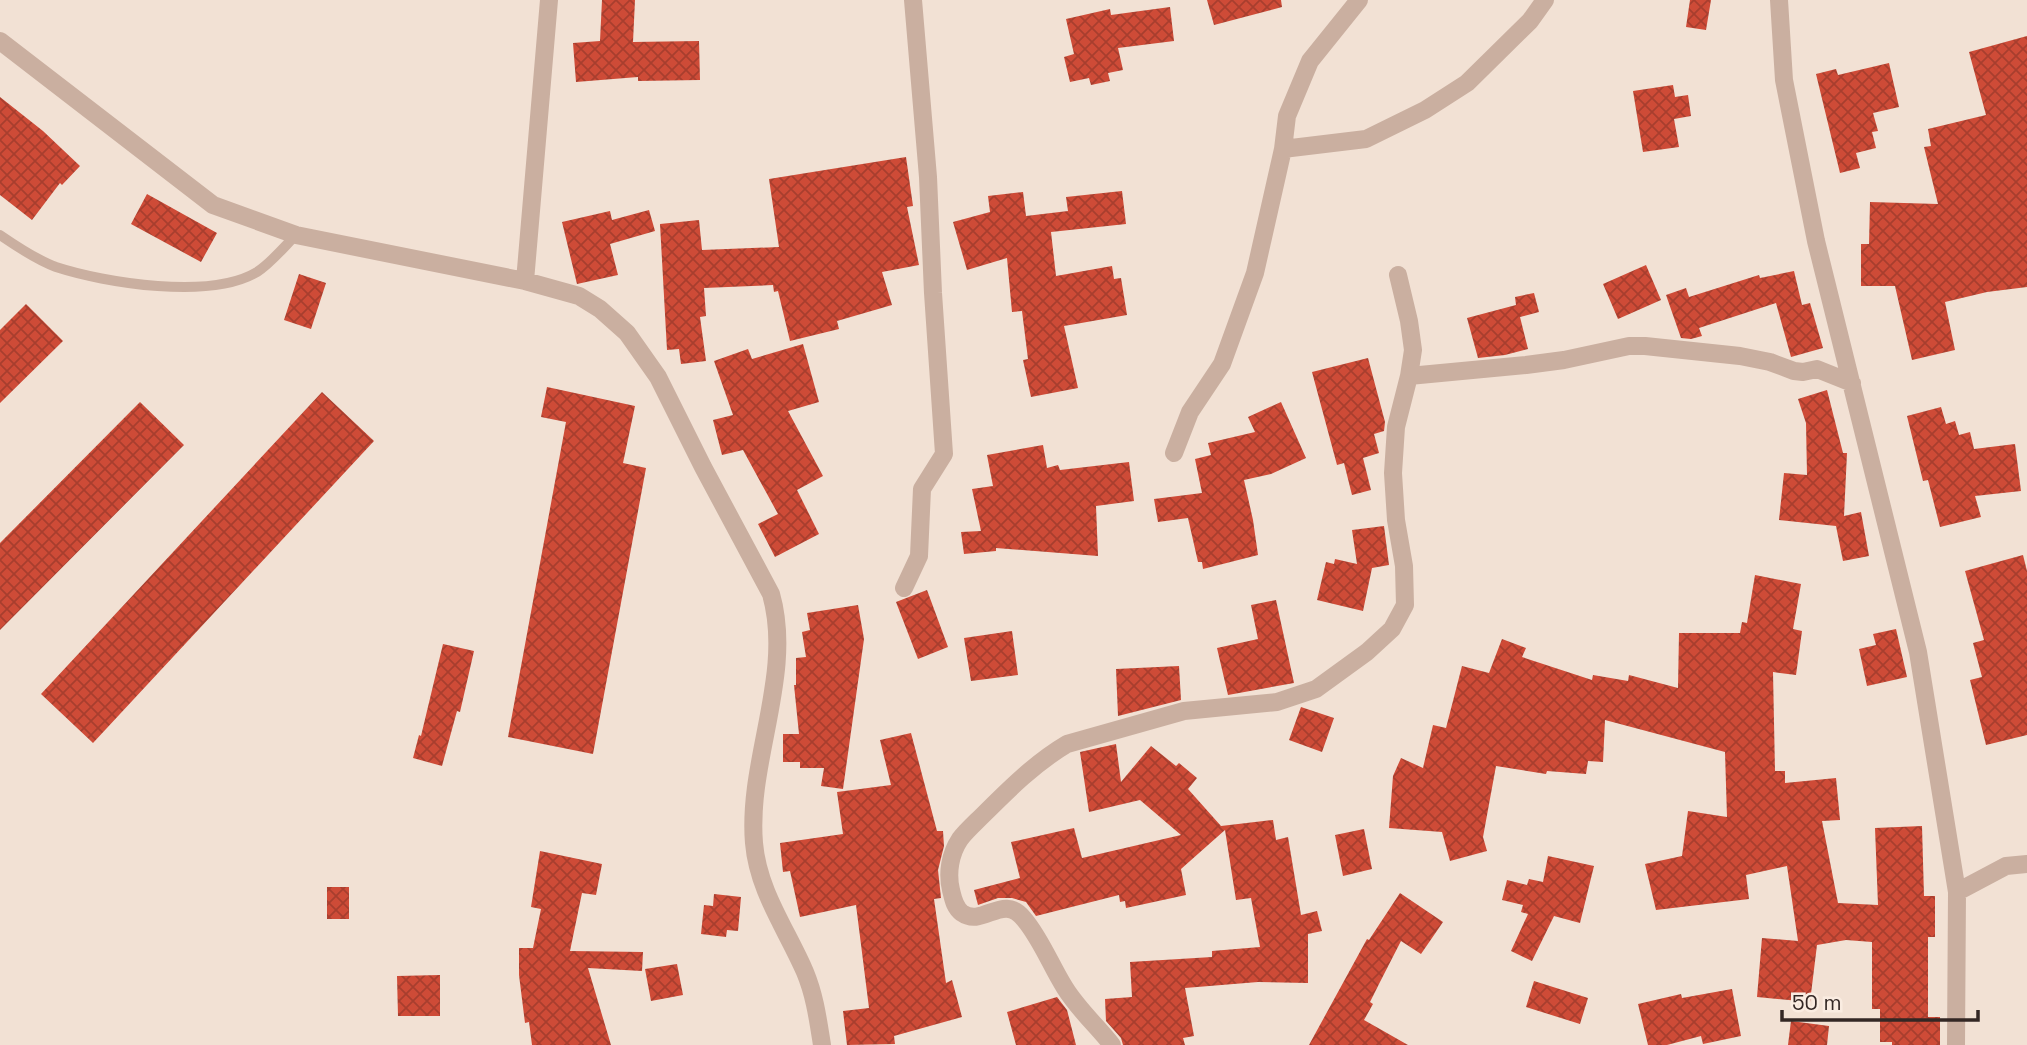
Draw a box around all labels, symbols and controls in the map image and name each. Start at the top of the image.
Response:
scale bar [1782,978,1978,1022]
text: 50 m [1792,989,1842,1016]

